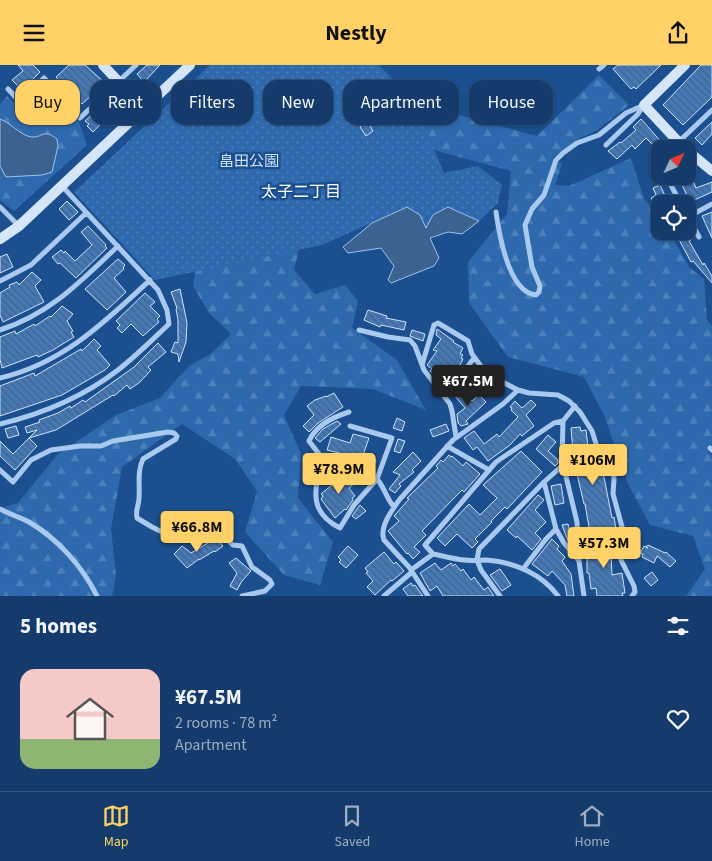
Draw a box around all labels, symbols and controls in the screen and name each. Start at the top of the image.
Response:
text: Nestly [325,17,387,49]
icon: menu [20,19,48,47]
icon: share [664,19,692,47]
chip: Buy [15,80,80,125]
chip: Rent [90,80,161,125]
chip: Filters [171,80,253,125]
chip: New [263,80,333,125]
chip: Apartment [343,80,459,125]
chip: House [469,80,553,125]
north arrow [651,140,696,185]
map controls [651,140,696,240]
park label: 畠田公園 [219,151,279,172]
district label: 太子二丁目 [261,181,341,203]
button: locate [651,195,696,240]
pin: ¥67.5M [427,365,509,407]
text: ¥67.5M [443,370,493,392]
pin: ¥106M [558,443,628,486]
text: ¥106M [570,449,616,471]
pin: ¥78.9M [298,453,380,495]
text: ¥78.9M [314,458,364,480]
pin: ¥66.8M [156,511,238,553]
text: ¥66.8M [172,516,222,538]
pin: ¥57.3M [563,527,645,569]
text: ¥57.3M [579,532,629,554]
text: 5 homes [20,611,97,641]
icon: filters [664,612,692,640]
text: ¥67.5M [175,682,242,712]
icon: home [60,689,120,749]
icon: heart [664,705,692,733]
text: 2 rooms · 78 m² [175,712,277,734]
text: Apartment [175,734,247,756]
tab: Map [102,802,130,852]
tab: Saved [334,802,370,852]
tab: Home [575,802,610,852]

